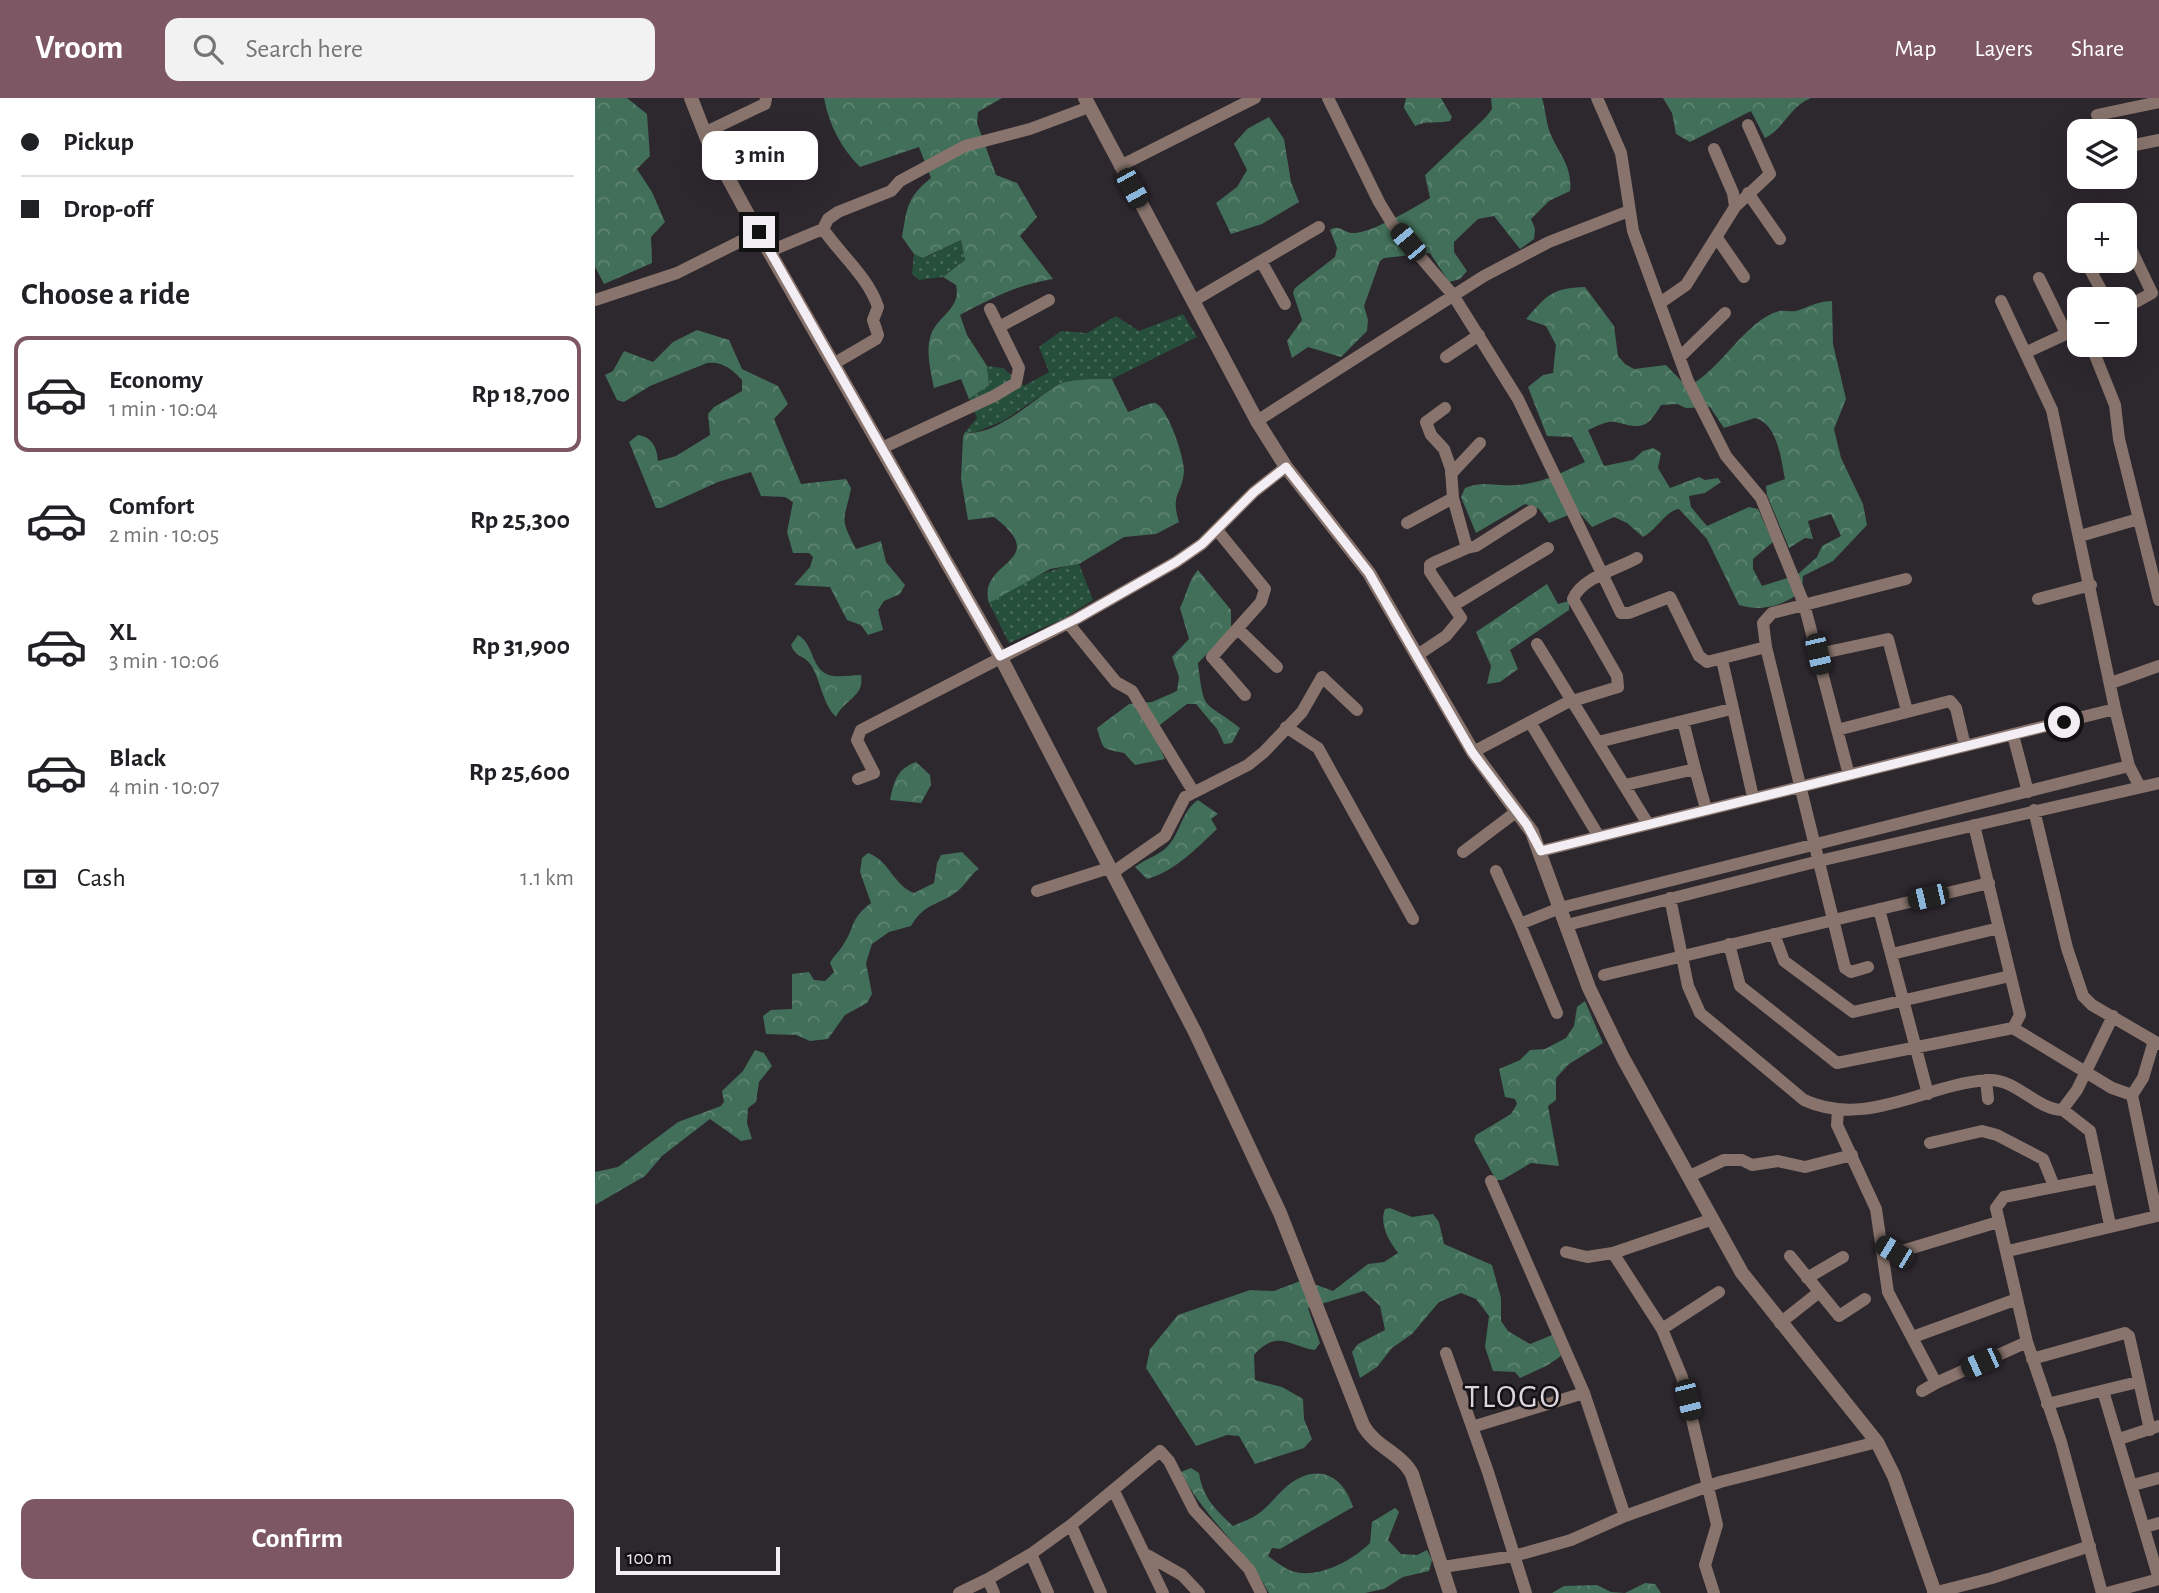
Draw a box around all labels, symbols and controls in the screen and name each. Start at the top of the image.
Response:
search box [165,18,655,81]
icon: search [189,30,227,68]
text: Vroom [35,32,123,65]
text: Search here [245,36,363,62]
text: Map [1894,37,1936,61]
text: Layers [1974,37,2033,61]
text: Share [2071,37,2124,61]
map controls [2067,119,2137,357]
button: layers [2067,119,2137,189]
text: Pickup [63,129,134,155]
callout: 3 min [701,130,817,180]
text: 3 min [735,144,785,167]
car [1113,165,1152,211]
text: Drop-off [63,196,152,222]
button: + [2067,203,2137,273]
route end [743,216,775,248]
car [1387,219,1430,265]
text: Choose a ride [21,278,190,310]
button: − [2067,287,2137,357]
icon: car [25,363,88,426]
text: Economy [109,367,203,393]
text: Rp 18,700 [471,381,570,407]
text: 1 min · 10:04 [109,398,218,421]
icon: car [25,489,88,552]
text: Comfort [109,493,194,519]
text: Rp 25,300 [470,507,570,533]
text: 2 min · 10:05 [109,524,219,547]
icon: car [25,615,88,678]
text: XL [109,619,136,645]
car [1804,631,1833,677]
text: Rp 31,900 [472,633,570,659]
text: 3 min · 10:06 [109,650,219,673]
route start [2048,706,2080,738]
icon: car [25,741,88,804]
text: Black [109,745,166,771]
text: Rp 25,600 [469,759,570,785]
text: 4 min · 10:07 [109,776,220,799]
icon: cash [21,860,59,898]
text: Cash [77,865,126,891]
text: 1.1 km [520,867,574,890]
car [1906,882,1951,912]
car [1871,1232,1918,1272]
car [1958,1345,2005,1381]
car [1673,1377,1704,1423]
district label: TLOGO [1464,1381,1562,1413]
button: Confirm [21,1499,574,1579]
scale bar [616,1544,781,1576]
text: 100 m [627,1549,672,1568]

